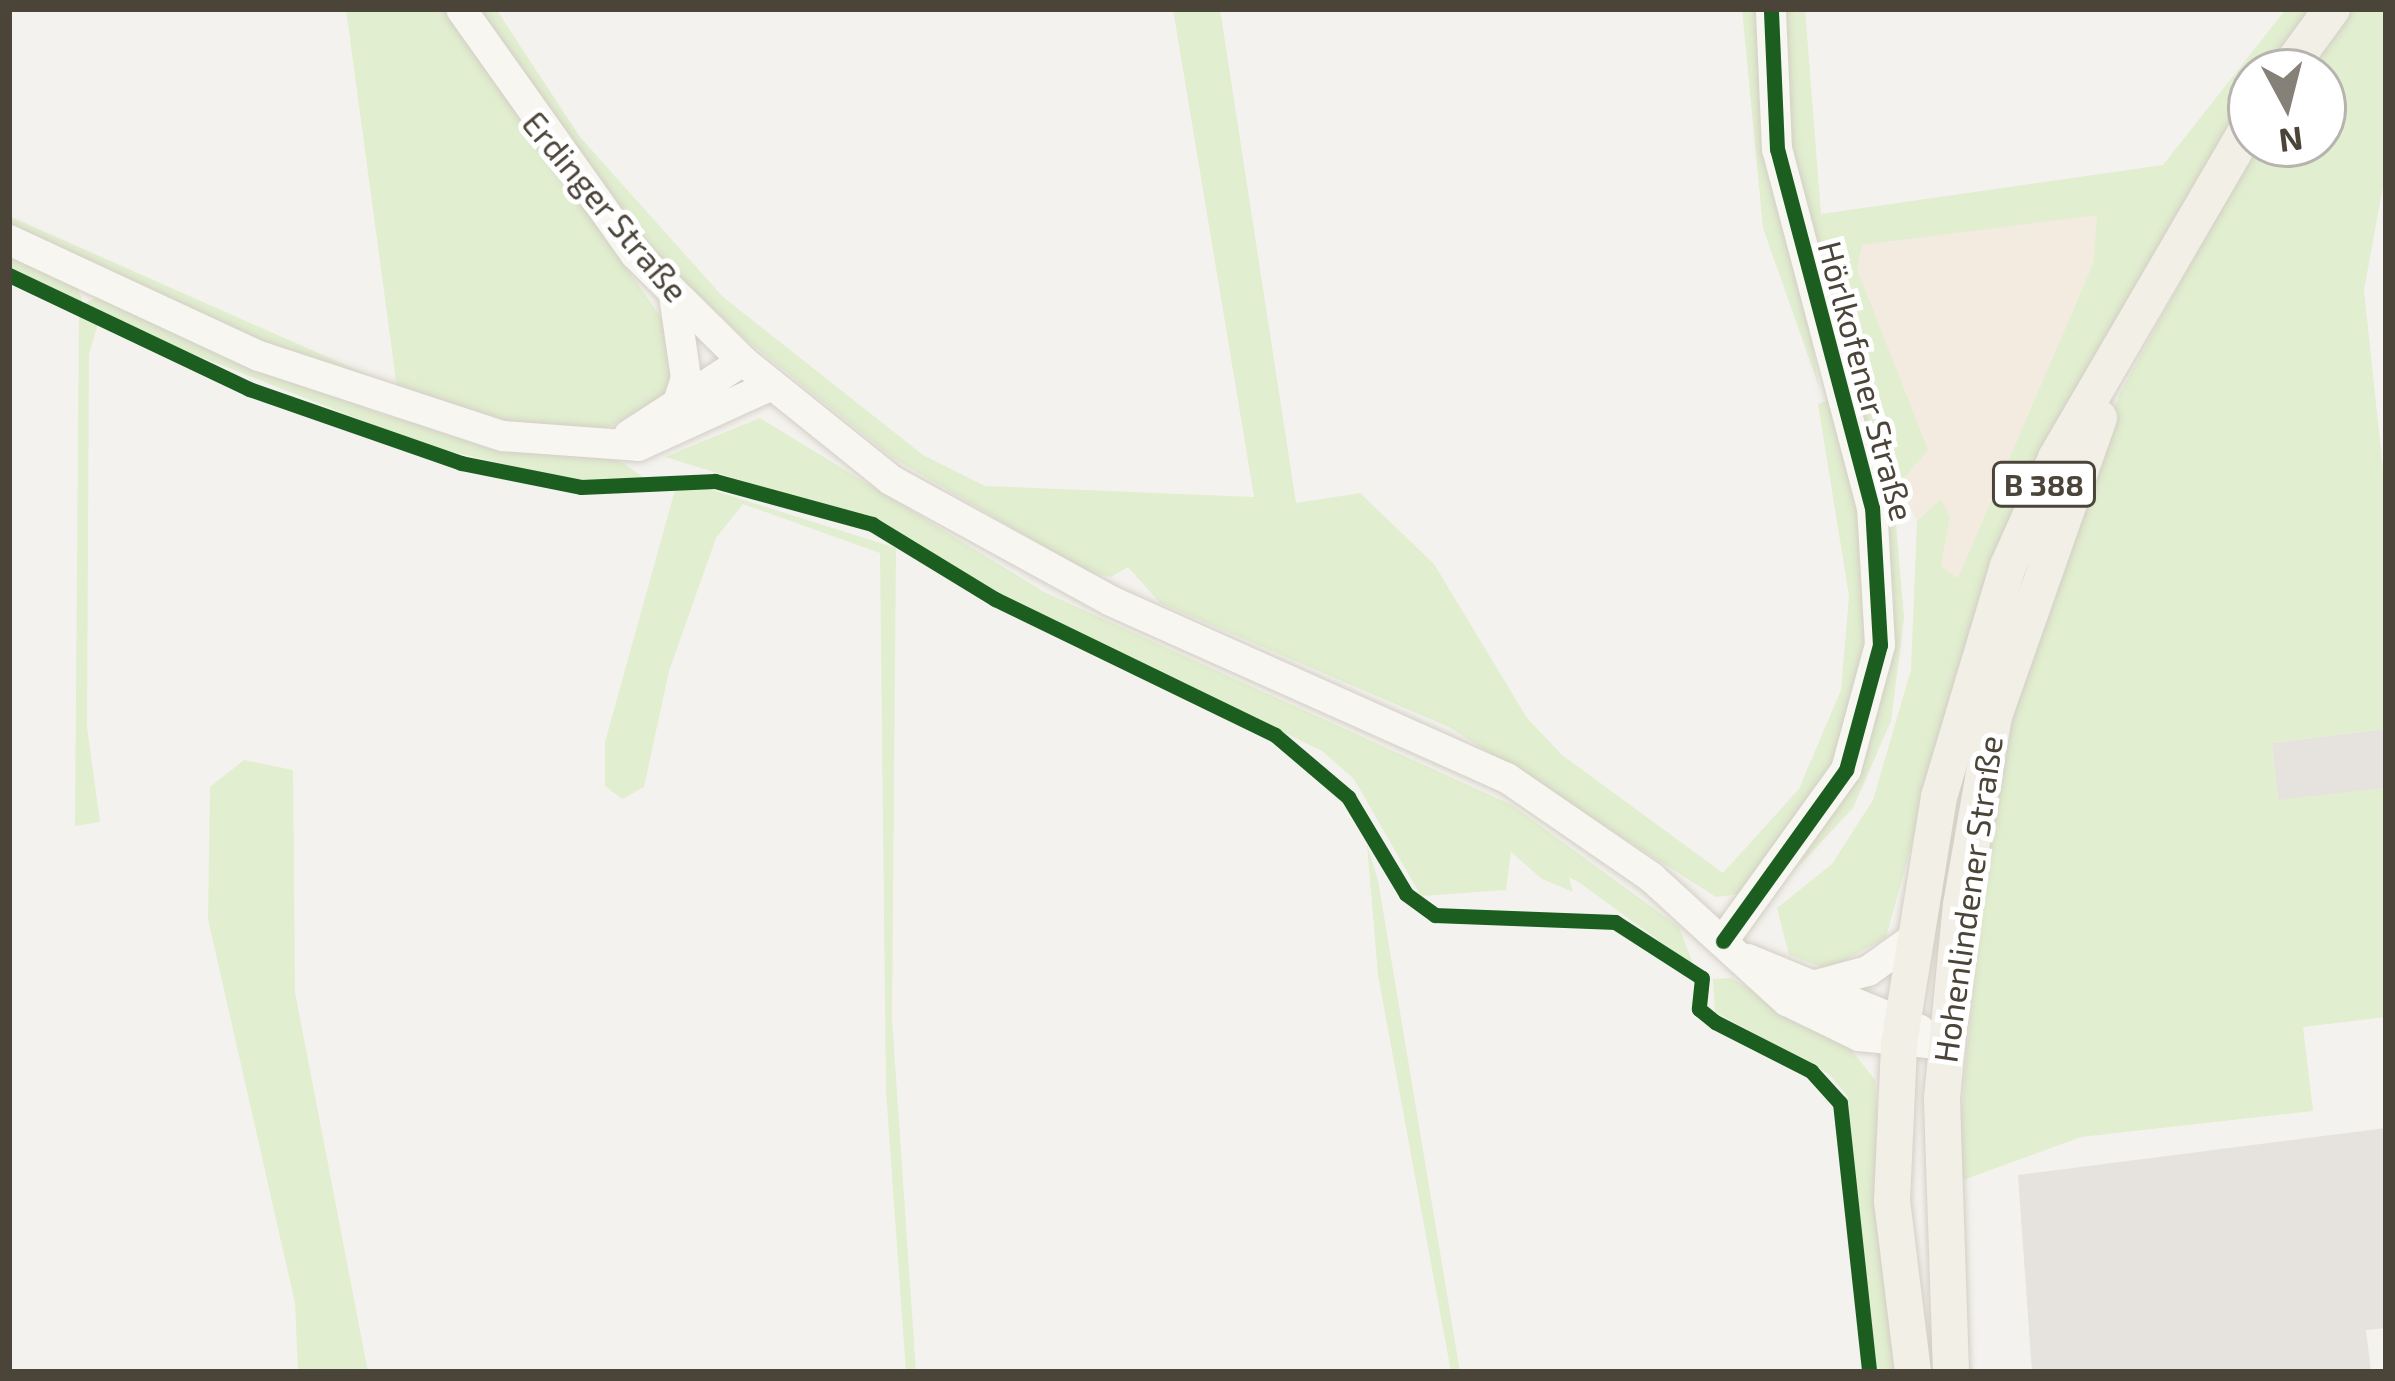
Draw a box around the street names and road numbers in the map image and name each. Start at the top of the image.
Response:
street label: Erdinger Straße [514,104,696,310]
street label: Hörlkofener Straße [1810,237,1922,525]
road number: B 388 [1990,460,2098,508]
street label: Hohenlindener Straße [1925,733,2011,1065]

